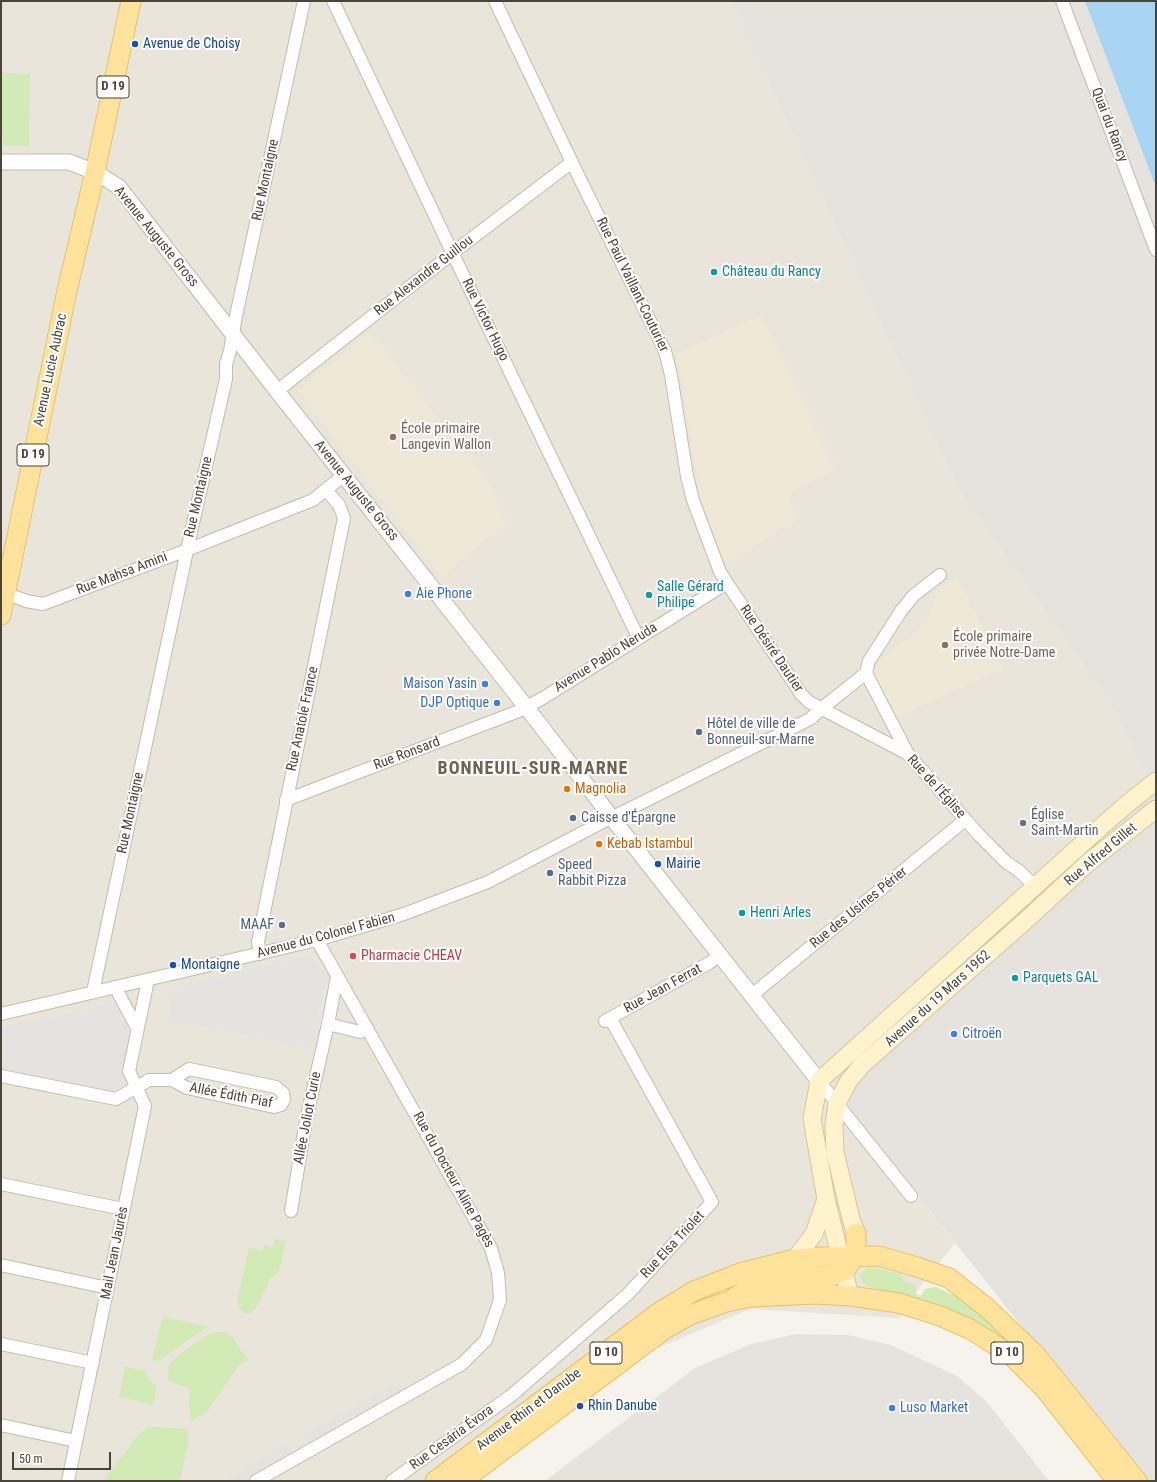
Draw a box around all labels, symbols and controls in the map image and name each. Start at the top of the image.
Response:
place label: Avenue de Choisy [143,36,240,52]
marker: Avenue de Choisy [130,39,140,49]
road number: D 19 [97,76,129,98]
street label: Quai du Rancy [1087,85,1131,165]
street label: Rue Montaigne [249,138,283,222]
street label: Avenue Auguste Gross [110,183,202,291]
street label: Rue Paul Vaillant-Couturier [592,215,672,355]
street label: Rue Alexandre Guillou [371,232,477,320]
place label: Château du Rancy [722,264,821,280]
marker: Château du Rancy [709,267,719,277]
street label: Rue Victor Hugo [458,276,512,364]
street label: Avenue Lucie Aubrac [31,312,71,428]
place label: École primaire Langevin Wallon [401,421,491,454]
marker: École primaire Langevin Wallon [388,432,398,442]
street label: Avenue Auguste Gross [310,437,402,545]
road number: D 19 [17,444,49,466]
street label: Rue Montaigne [182,455,216,539]
street label: Rue Mahsa Amini [74,549,170,599]
place label: Salle Gérard Philipe [657,579,724,612]
place label: Aie Phone [416,586,472,602]
marker: Aie Phone [403,589,413,599]
marker: Salle Gérard Philipe [644,590,654,600]
street label: Rue Désiré Dautier [736,602,806,696]
street label: Avenue Pablo Neruda [551,620,661,696]
place label: École primaire privée Notre-Dame [953,629,1055,662]
marker: École primaire privée Notre-Dame [940,640,950,650]
street label: Rue Anatole France [284,665,322,773]
place label: Maison Yasin [403,676,477,692]
marker: Maison Yasin [480,679,490,689]
place label: DJP Optique [420,695,489,711]
marker: DJP Optique [492,698,502,708]
place label: Hôtel de ville de Bonneuil-sur-Marne [707,716,814,748]
marker: Hôtel de ville de Bonneuil-sur-Marne [694,727,704,737]
street label: Rue Ronsard [372,734,442,774]
street label: Rue de l'Église [903,752,969,822]
district label: BONNEUIL-SUR-MARNE [438,758,628,780]
street label: Rue Montaigne [114,771,148,855]
place label: Magnolia [575,781,626,797]
marker: Magnolia [562,784,572,794]
place label: Église Saint-Martin [1031,807,1099,840]
place label: Caisse d'Épargne [581,810,676,826]
marker: Caisse d'Épargne [568,813,578,823]
marker: Église Saint-Martin [1018,818,1028,828]
street label: Rue Alfred Gillet [1061,820,1141,890]
place label: Kebab Istambul [607,836,693,852]
marker: Kebab Istambul [594,839,604,849]
place label: Mairie [666,856,701,872]
place label: Speed Rabbit Pizza [558,857,626,890]
marker: Mairie [653,859,663,869]
street label: Rue des Usines Périer [807,864,911,952]
marker: Speed Rabbit Pizza [545,868,555,878]
place label: Henri Arles [750,905,811,921]
marker: Henri Arles [737,908,747,918]
street label: Avenue du Colonel Fabien [255,909,397,963]
place label: MAAF [240,917,274,933]
marker: MAAF [277,920,287,930]
street label: Avenue du 19 Mars 1962 [882,947,994,1051]
place label: Pharmacie CHEAV [361,948,462,964]
marker: Pharmacie CHEAV [348,951,358,961]
place label: Montaigne [181,957,240,973]
marker: Montaigne [168,960,178,970]
street label: Rue Jean Ferrat [621,961,705,1017]
place label: Parquets GAL [1023,970,1099,986]
marker: Parquets GAL [1010,973,1020,983]
place label: Citroën [962,1026,1002,1042]
marker: Citroën [949,1029,959,1039]
street label: Allée Joliot Curie [291,1070,325,1166]
street label: Allée Édith Piaf [188,1080,274,1112]
street label: Rue du Docteur Aline Pagès [409,1109,497,1251]
street label: Mail Jean Jaurès [98,1205,132,1301]
street label: Rue Elsa Triolet [638,1208,708,1282]
road number: D 10 [590,1342,622,1364]
road number: D 10 [991,1342,1023,1364]
street label: Avenue Rhin et Danube [473,1365,585,1455]
place label: Rhin Danube [588,1398,657,1414]
place label: Luso Market [900,1400,968,1416]
marker: Rhin Danube [575,1401,585,1411]
street label: Rue Cesária Évora [407,1402,497,1474]
marker: Luso Market [887,1403,897,1413]
scale bar [14,1444,113,1470]
text: 50 m [19,1452,43,1466]

